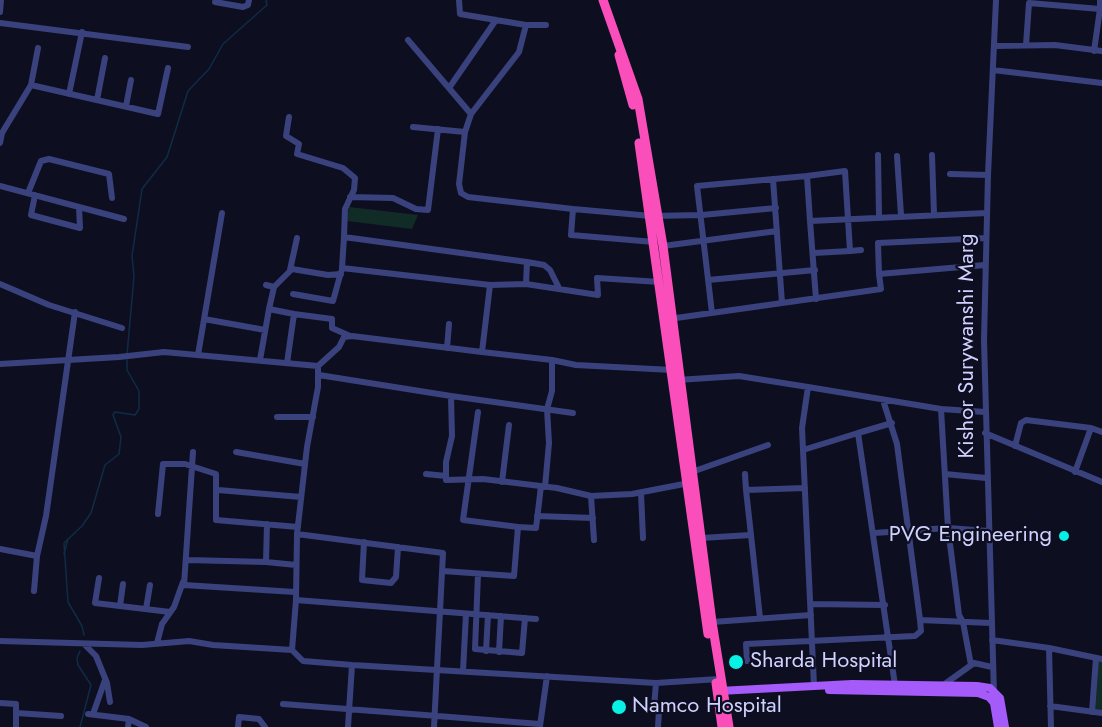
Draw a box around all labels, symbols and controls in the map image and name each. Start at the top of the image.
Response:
street label: Kishor Surywanshi Marg [955,234,981,458]
place label: PVG Engineering [889,523,1052,549]
marker: PVG Engineering [1057,529,1071,543]
place label: Sharda Hospital [750,649,897,675]
marker: Sharda Hospital [727,653,745,671]
place label: Namco Hospital [632,694,782,720]
marker: Namco Hospital [610,698,628,716]

